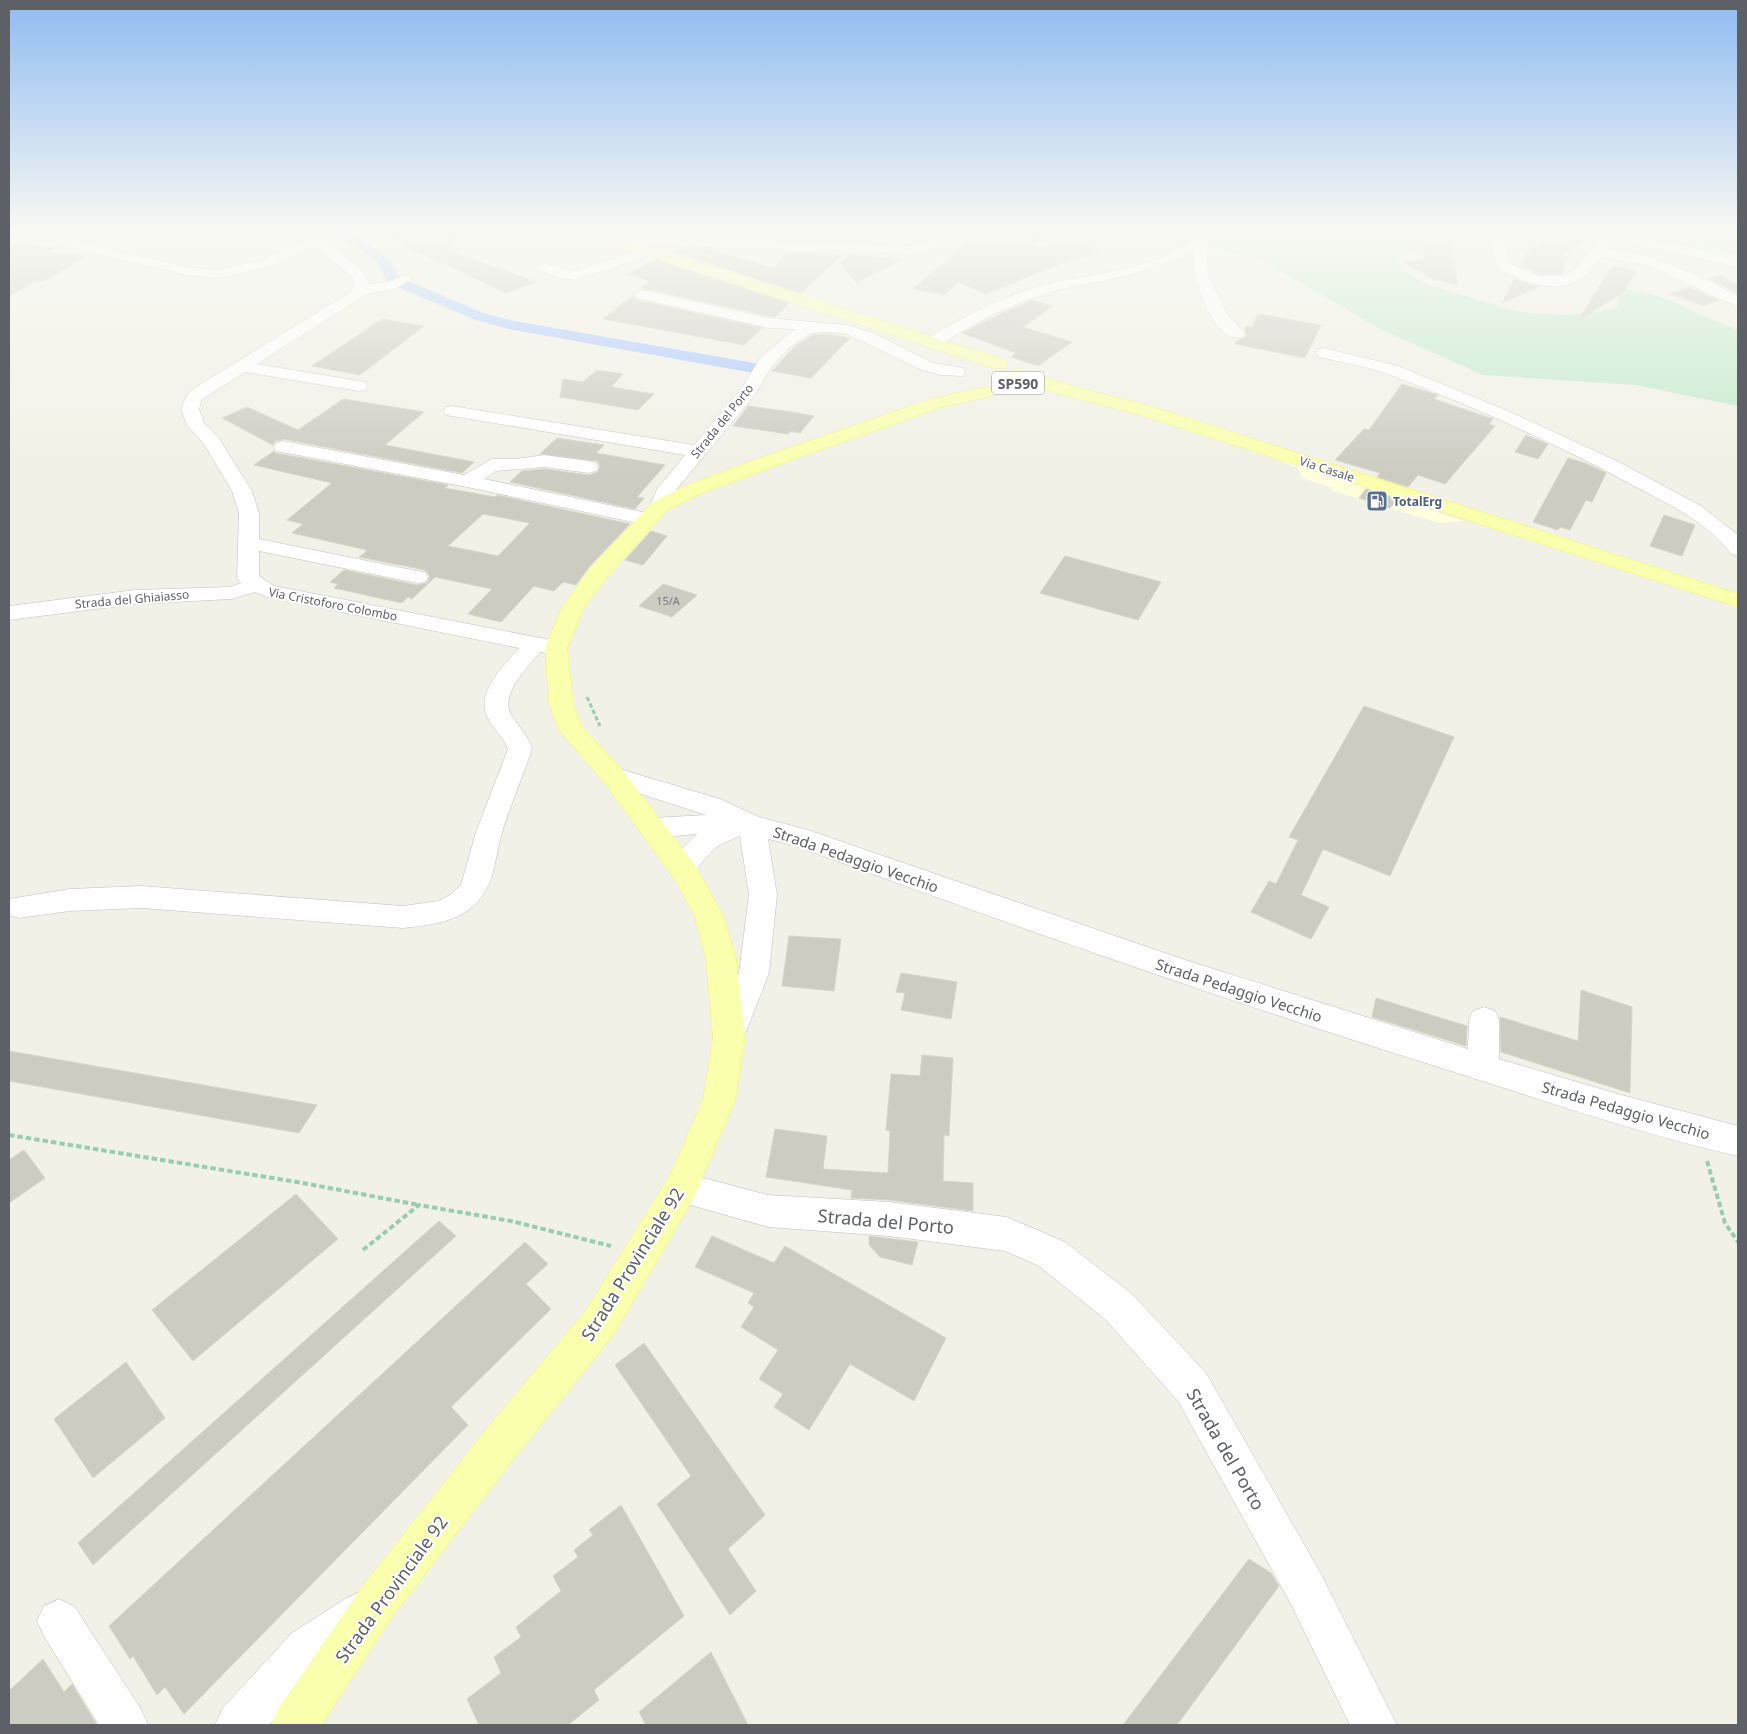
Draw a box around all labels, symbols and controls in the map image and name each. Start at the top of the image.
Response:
road number: SP590 [992,372,1044,394]
street label: Strada del Porto [687,380,757,462]
street label: Via Casale [1297,452,1357,486]
fuel station icon: TotalErg [1365,489,1389,513]
place label: TotalErg [1393,493,1442,510]
street label: Via Cristoforo Colombo [267,583,399,625]
street label: Strada del Ghiaiasso [74,586,190,612]
house number: 15/A [656,593,681,608]
street label: Strada Pedaggio Vecchio [771,821,941,897]
street label: Strada Pedaggio Vecchio [1153,954,1325,1026]
street label: Strada Pedaggio Vecchio [1540,1076,1712,1144]
street label: Strada Provinciale 92 [575,1183,689,1345]
street label: Strada del Porto [817,1203,955,1239]
street label: Strada del Porto [1181,1384,1271,1514]
street label: Strada Provinciale 92 [329,1511,453,1667]

